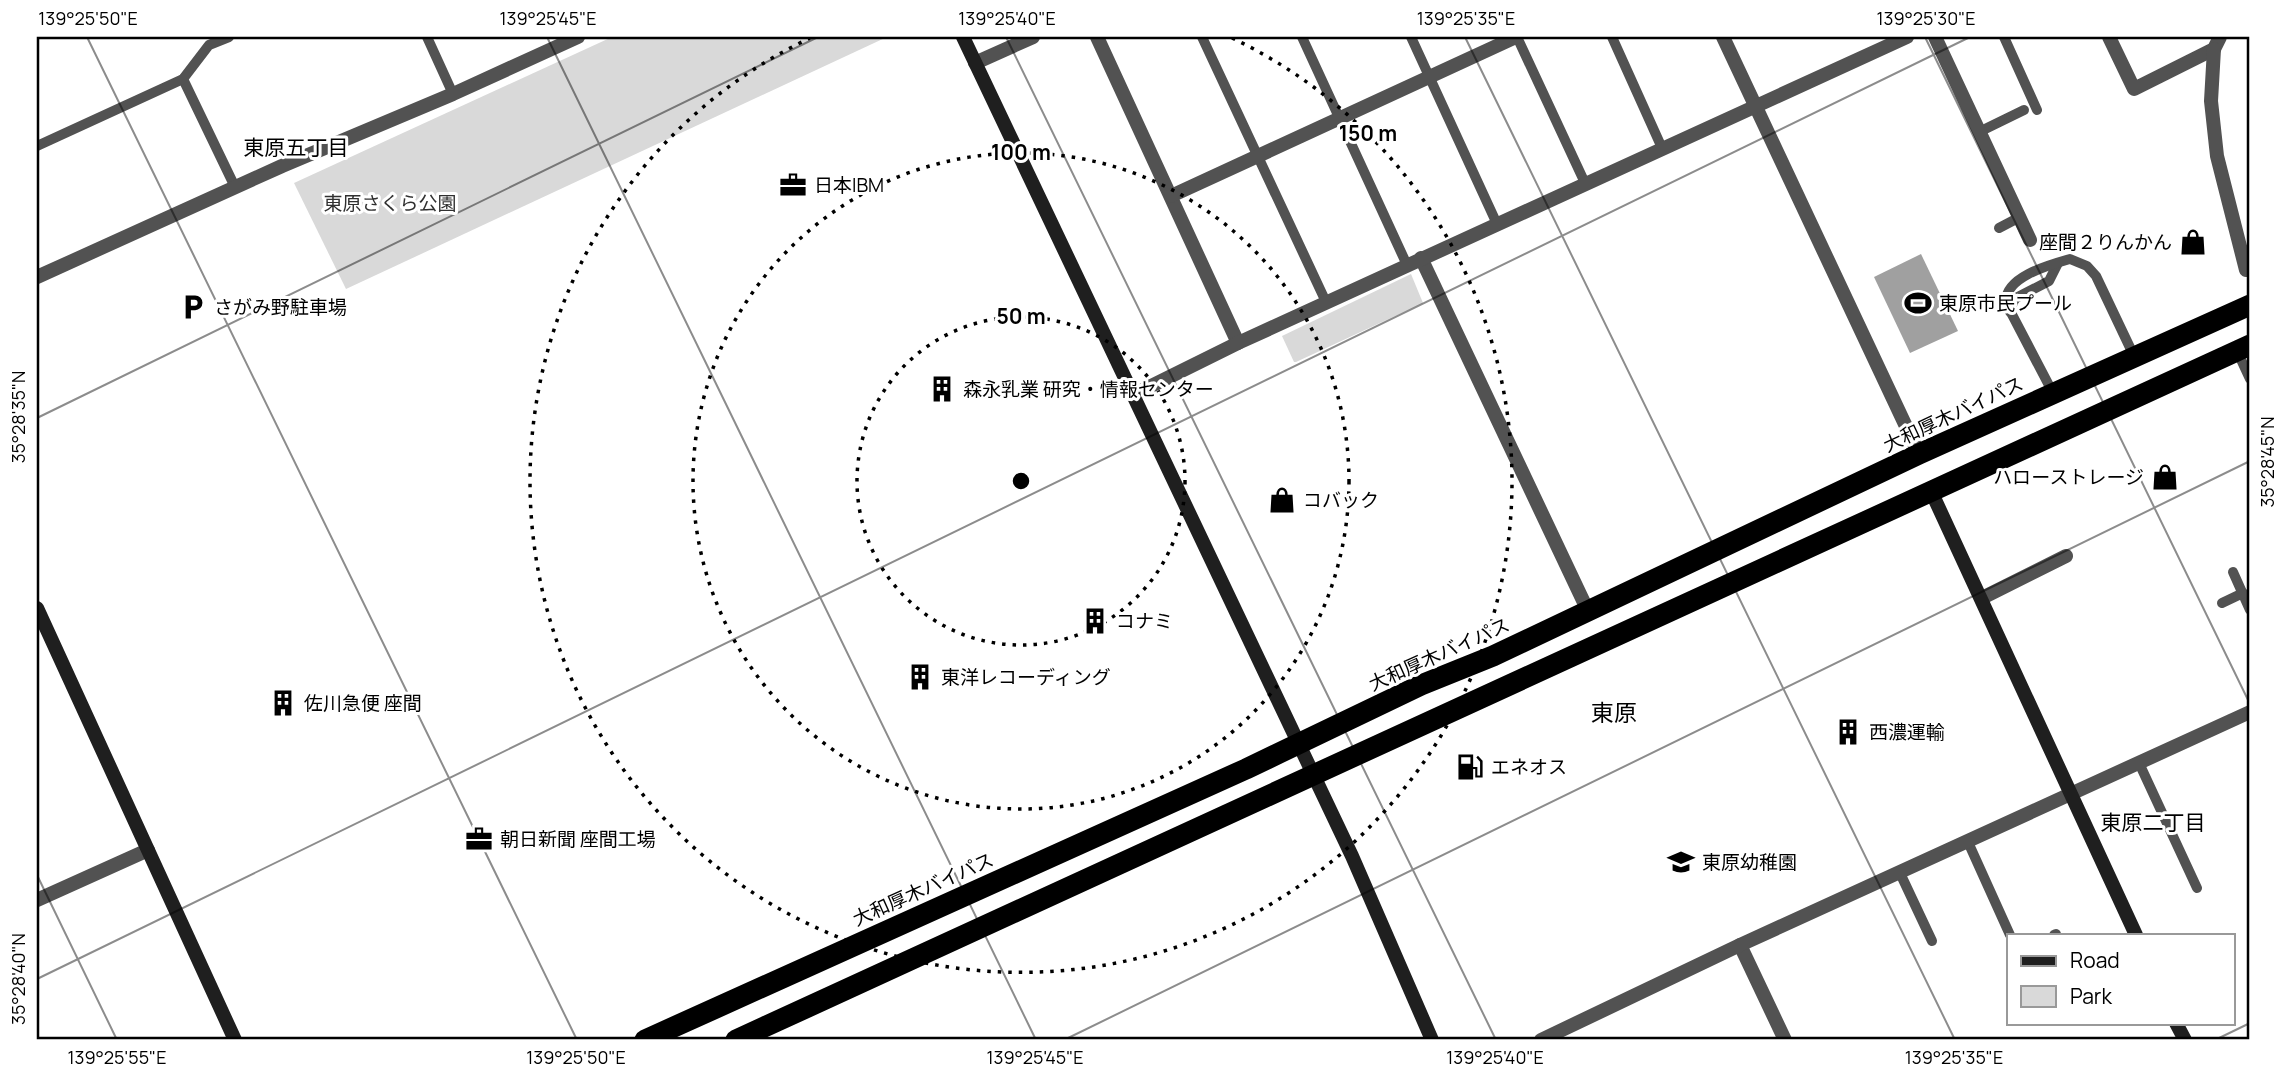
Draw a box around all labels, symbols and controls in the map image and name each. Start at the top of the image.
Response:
text: 139°25'50"E [38,6,138,30]
text: 139°25'45"E [500,6,596,30]
text: 139°25'40"E [958,6,1056,30]
text: 139°25'35"E [1417,6,1515,30]
text: 139°25'30"E [1877,6,1976,30]
text: 150 m [1339,119,1397,147]
district label: 東原五丁目 [244,133,349,161]
text: 100 m [991,138,1051,166]
office icon: 日本IBM [778,170,808,200]
place label: 日本IBM [814,172,884,198]
park label: 東原さくら公園 [323,190,457,216]
shop icon: 座間２りんかん [2178,227,2208,257]
place label: 座間２りんかん [2039,229,2172,255]
sports icon: 東原市民プール [1903,288,1933,318]
place label: 東原市民プール [1939,290,2072,316]
parking icon: さがみ野駐車場 [178,292,208,322]
place label: さがみ野駐車場 [214,294,347,320]
text: 50 m [996,302,1046,330]
street label: 大和厚木バイパス [1879,370,2027,458]
text: 35°28'35"N [6,371,30,463]
building icon: 森永乳業 研究・情報センター [927,374,957,404]
place label: 森永乳業 研究・情報センター [963,376,1214,402]
text: 35°28'45"N [2255,416,2279,508]
shop icon: ハローストレージ [2150,462,2180,492]
place label: ハローストレージ [1993,464,2144,490]
centre of rings [1009,469,1033,493]
shop icon: コバック [1267,485,1297,515]
place label: コバック [1303,487,1379,513]
building icon: コナミ [1080,606,1110,636]
place label: コナミ [1116,608,1173,634]
street label: 大和厚木バイパス [1364,611,1514,697]
building icon: 東洋レコーディング [905,662,935,692]
place label: 東洋レコーディング [941,664,1111,690]
building icon: 佐川急便 座間 [268,688,298,718]
place label: 佐川急便 座間 [304,690,422,716]
district label: 東原 [1591,696,1637,728]
building icon: 西濃運輸 [1833,717,1863,747]
place label: 西濃運輸 [1869,719,1945,745]
fuel station icon: エネオス [1455,752,1485,782]
place label: エネオス [1491,754,1567,780]
district label: 東原二丁目 [2101,808,2206,836]
office icon: 朝日新聞 座間工場 [464,824,494,854]
place label: 朝日新聞 座間工場 [500,826,656,852]
street label: 大和厚木バイパス [848,846,998,932]
school or university icon: 東原幼稚園 [1666,847,1696,877]
place label: 東原幼稚園 [1702,849,1797,875]
text: 35°28'40"N [6,933,30,1025]
legend [2007,934,2234,1024]
text: Road [2070,946,2120,974]
text: Park [2070,982,2112,1010]
text: 139°25'55"E [68,1045,166,1069]
text: 139°25'50"E [526,1045,626,1069]
text: 139°25'45"E [987,1045,1083,1069]
text: 139°25'40"E [1446,1045,1544,1069]
text: 139°25'35"E [1905,1045,2003,1069]

